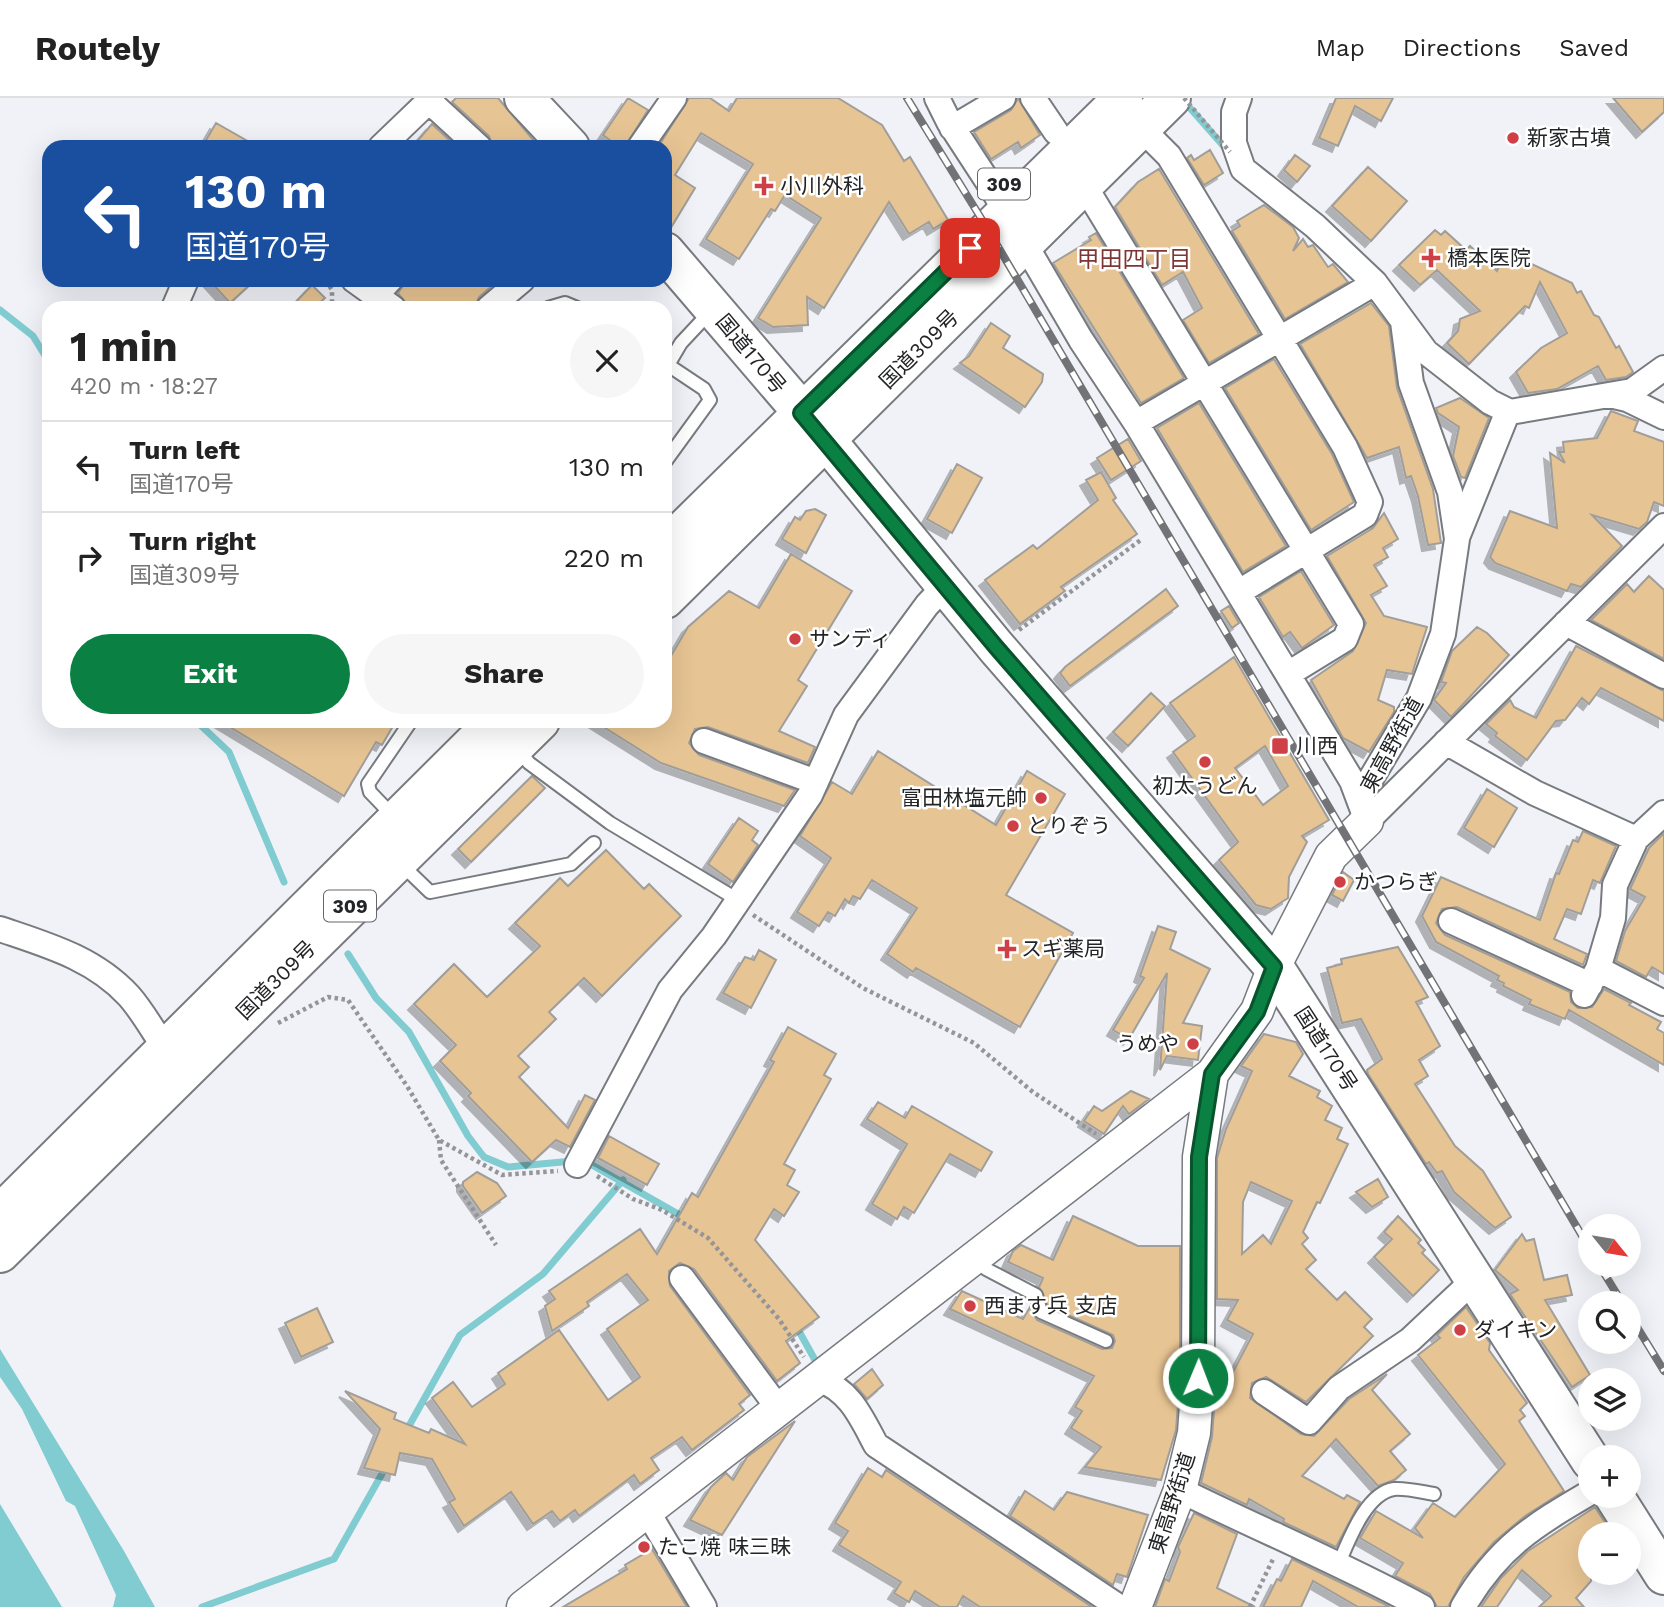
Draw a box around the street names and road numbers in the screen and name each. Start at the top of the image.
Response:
road number: 309 [978,169,1030,200]
street label: 国道309号 [874,304,963,393]
street label: 国道170号 [711,309,792,398]
street label: 東高野街道 [1355,693,1428,797]
road number: 309 [324,890,376,922]
street label: 国道309号 [231,935,320,1024]
street label: 国道170号 [1290,1002,1363,1096]
street label: 東高野街道 [1143,1449,1200,1557]

